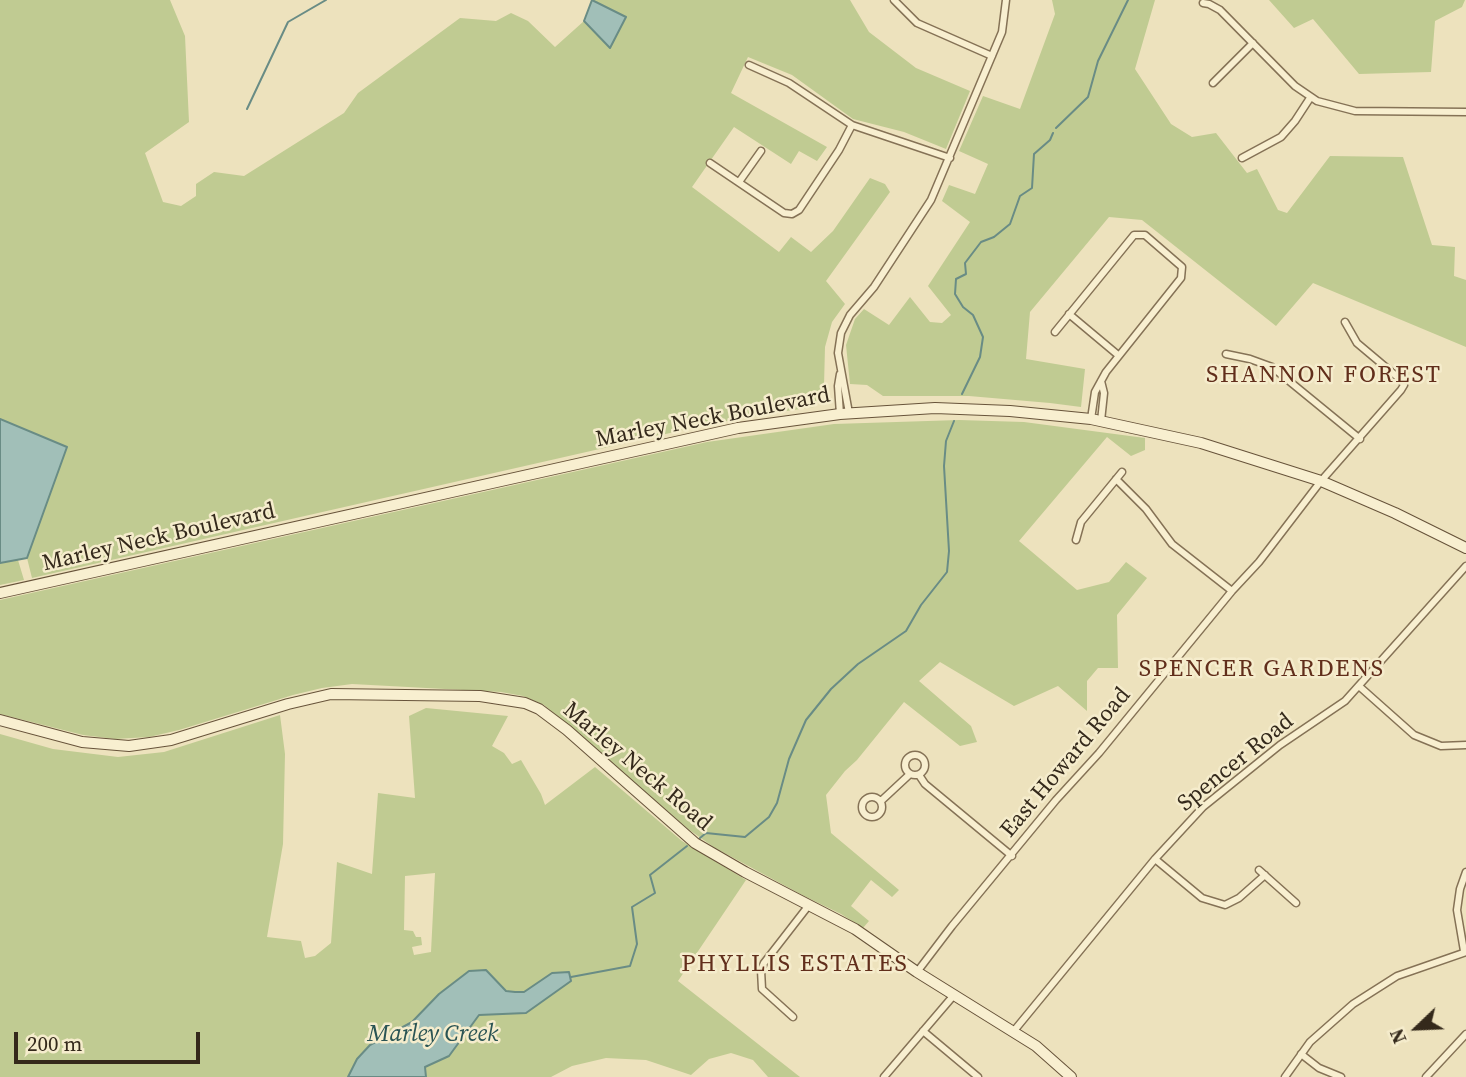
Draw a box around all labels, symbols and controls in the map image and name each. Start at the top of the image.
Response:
district label: SHANNON FOREST [1208,362,1440,390]
street label: Marley Neck Boulevard [593,382,833,454]
street label: Marley Neck Boulevard [40,498,278,578]
district label: SPENCER GARDENS [1141,656,1383,684]
street label: East Howard Road [995,682,1137,844]
street label: Marley Neck Road [557,697,717,837]
street label: Spencer Road [1173,708,1299,818]
district label: PHYLLIS ESTATES [683,951,907,979]
north arrow [1382,993,1452,1063]
scale bar [18,1018,203,1062]
water label: Marley Creek [368,1021,498,1049]
text: N [1383,1025,1412,1048]
text: 200 m [27,1029,82,1058]

